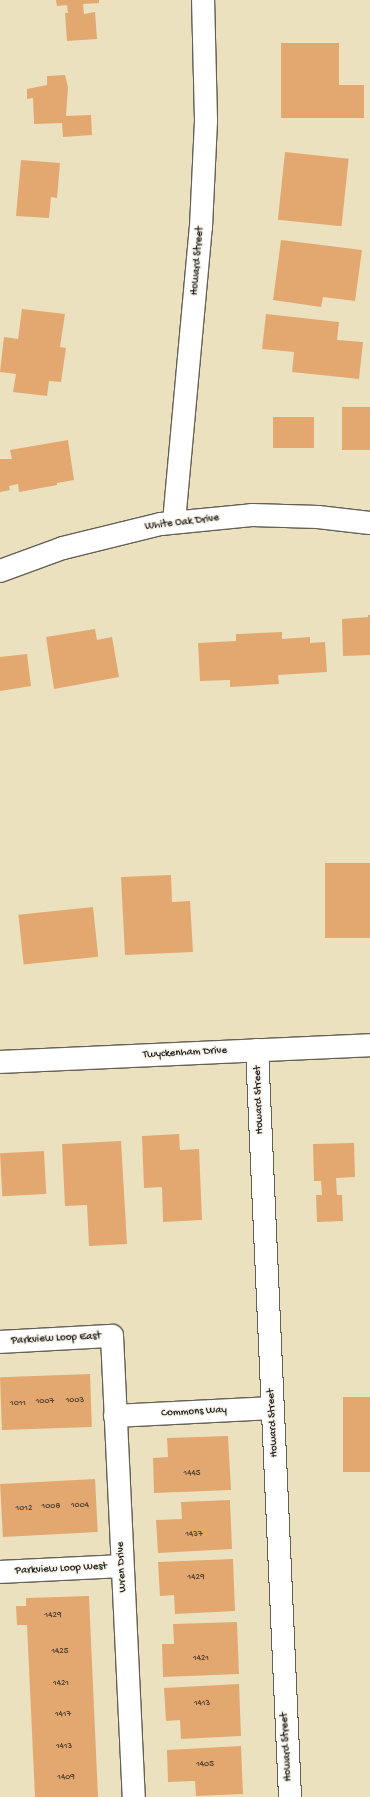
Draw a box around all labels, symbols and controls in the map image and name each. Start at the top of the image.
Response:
street label: Howard Street [188,226,208,296]
street label: White Oak Drive [144,512,220,534]
street label: Twyckenham Drive [143,1044,227,1062]
street label: Howard Street [251,1065,267,1135]
street label: Parkview Loop East [11,1330,101,1348]
street label: Howard Street [265,1388,281,1458]
house number: 1003 [66,1396,84,1406]
house number: 1007 [36,1397,54,1407]
house number: 1011 [10,1399,26,1409]
street label: Commons Way [161,1404,227,1420]
house number: 1445 [184,1469,200,1479]
house number: 1004 [71,1501,89,1511]
house number: 1008 [42,1502,60,1512]
house number: 1012 [16,1504,32,1514]
house number: 1437 [185,1530,203,1540]
street label: Wren Drive [114,1541,130,1593]
street label: Parkview Loop West [15,1560,107,1578]
house number: 1429 [188,1573,204,1583]
house number: 1429 [45,1611,61,1621]
house number: 1425 [51,1647,69,1657]
house number: 1421 [193,1654,209,1664]
house number: 1421 [53,1679,69,1689]
house number: 1413 [194,1699,210,1709]
house number: 1417 [55,1710,71,1720]
street label: Howard Street [279,1712,295,1782]
house number: 1413 [56,1742,72,1752]
house number: 1405 [196,1760,214,1770]
house number: 1409 [57,1773,75,1783]

